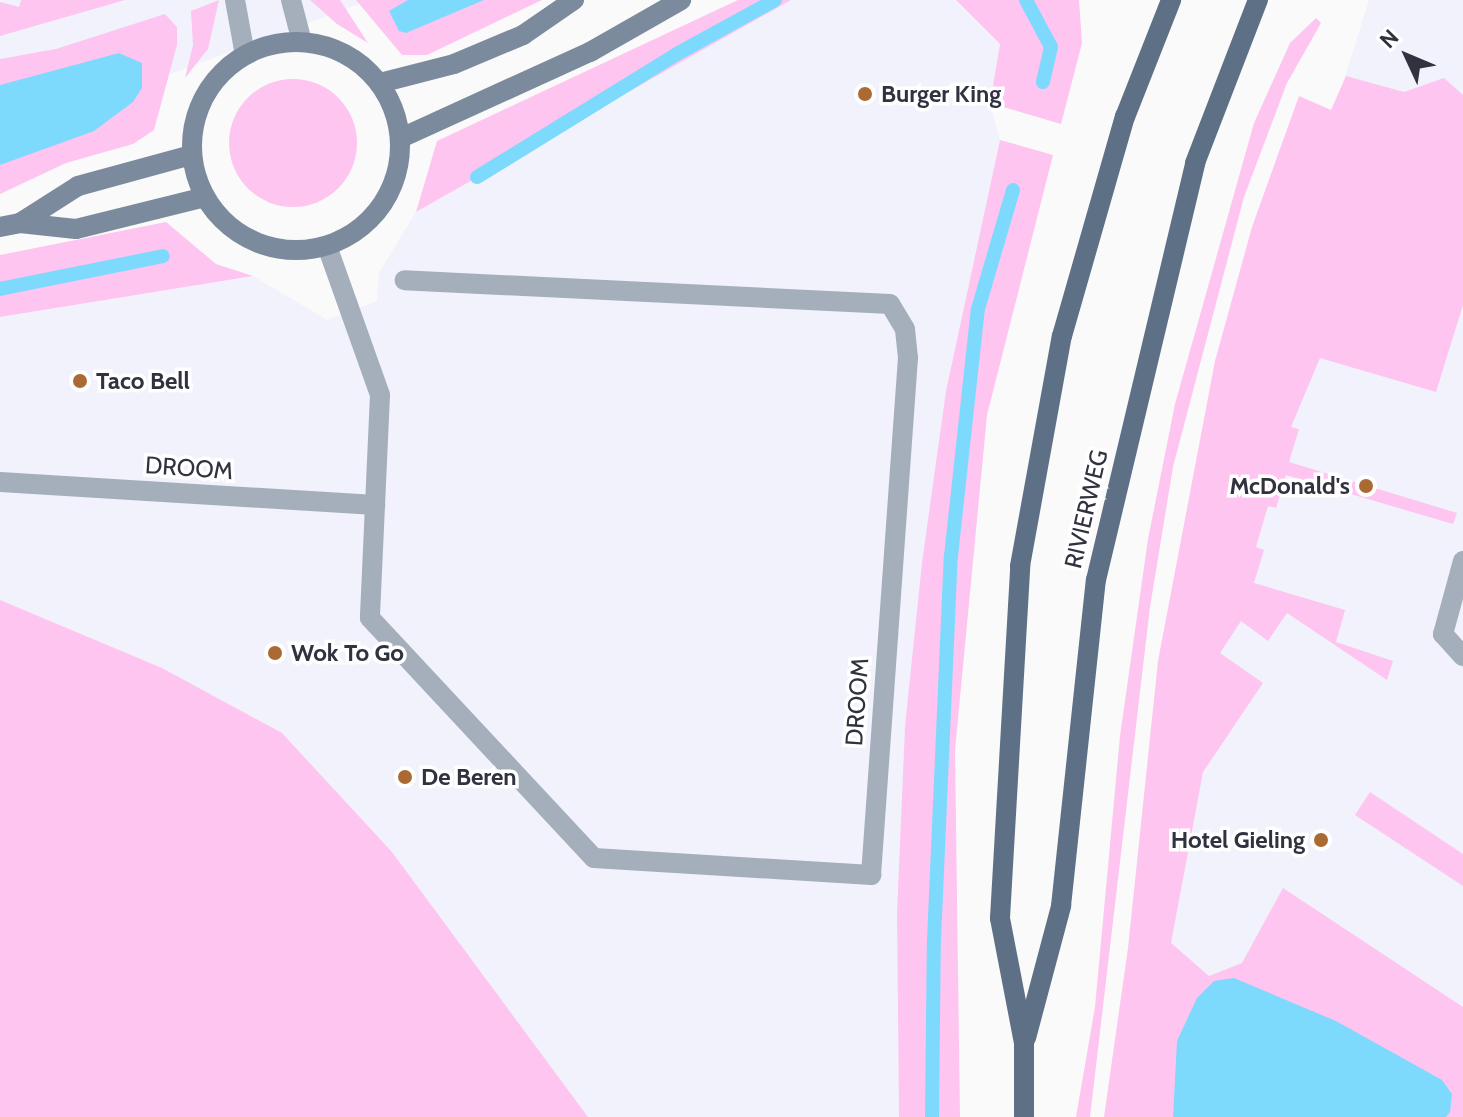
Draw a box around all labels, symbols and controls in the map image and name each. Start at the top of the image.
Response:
north arrow [1367,16,1447,96]
text: N [1374,24,1404,54]
place label: Burger King [881,80,1001,108]
marker: Burger King [856,85,874,103]
place label: Taco Bell [96,367,190,395]
marker: Taco Bell [71,372,89,390]
street label: RIVIERWEG [1058,447,1114,571]
street label: DROOM [144,451,234,485]
place label: McDonald's [1229,472,1350,500]
marker: McDonald's [1357,477,1375,495]
place label: Wok To Go [291,639,404,667]
marker: Wok To Go [266,644,284,662]
street label: DROOM [840,657,874,747]
place label: De Beren [421,763,517,791]
marker: De Beren [396,768,414,786]
place label: Hotel Gieling [1171,826,1305,854]
marker: Hotel Gieling [1312,831,1330,849]

